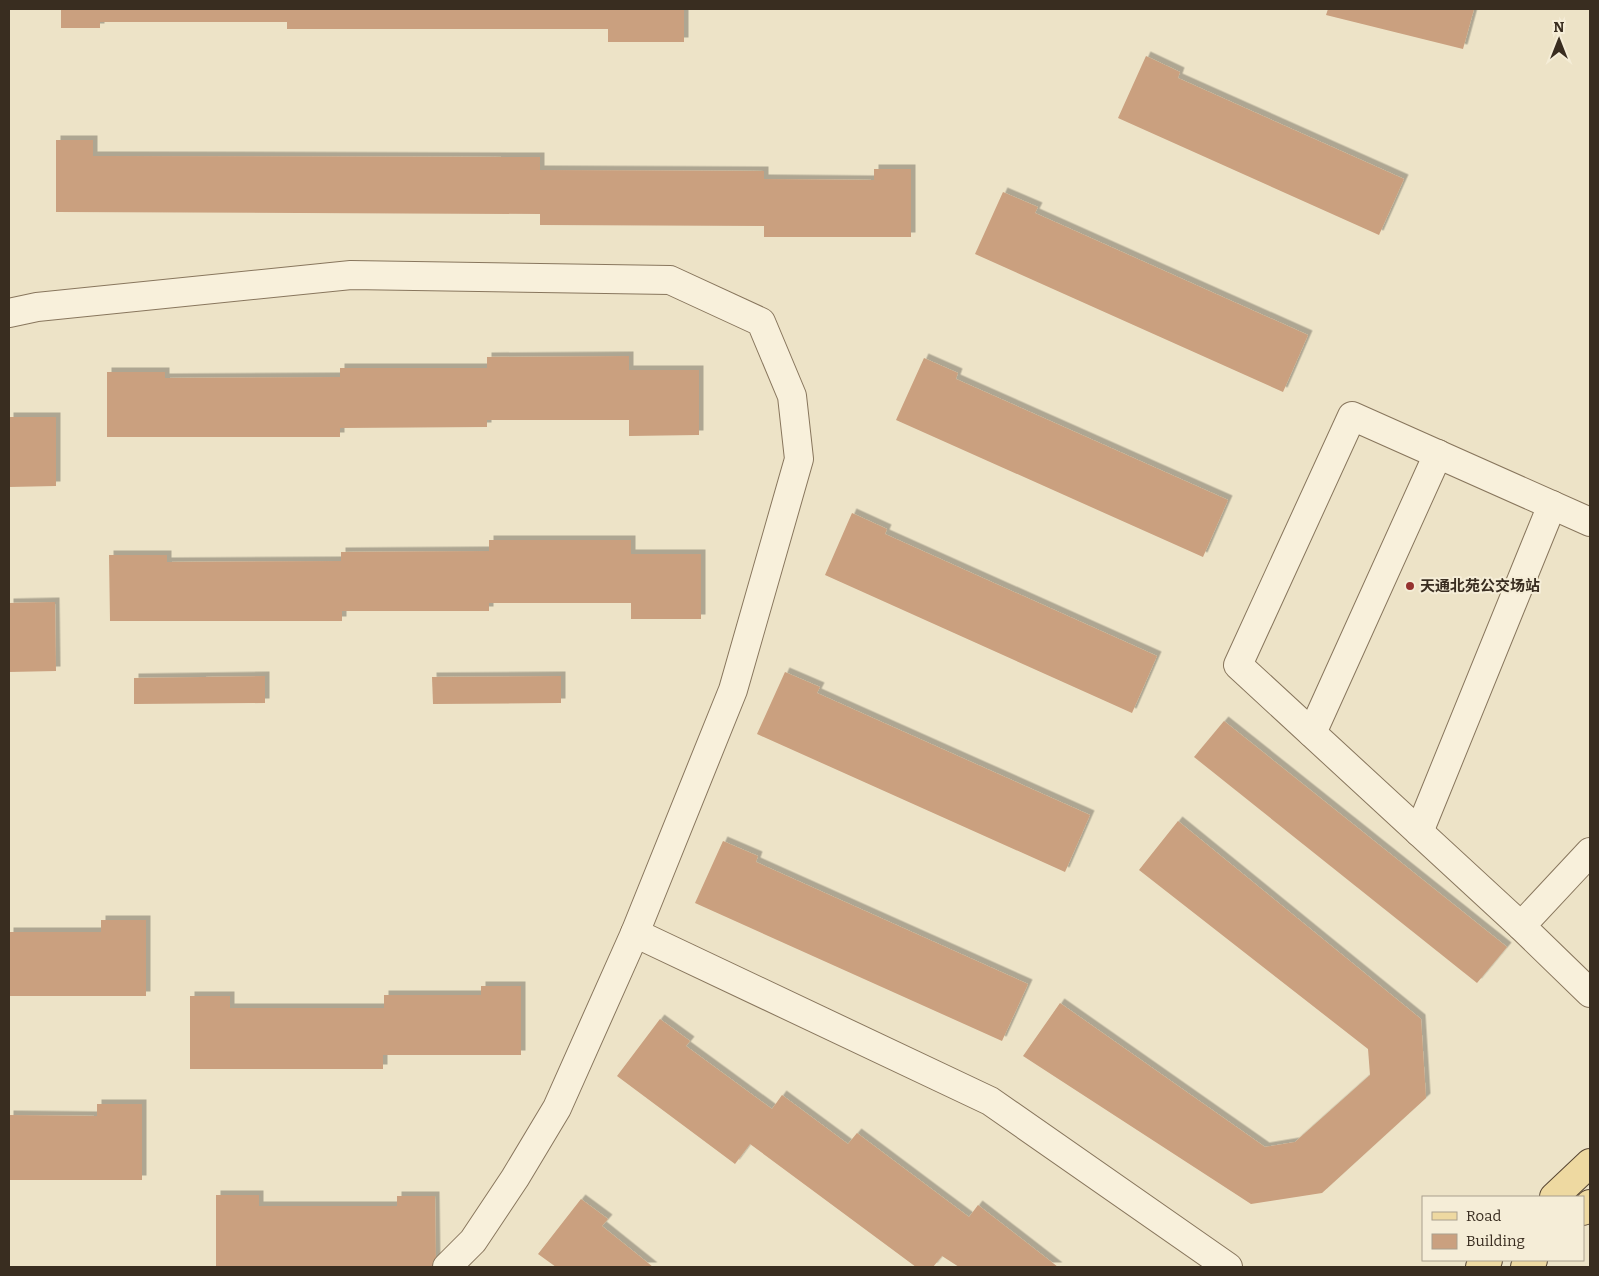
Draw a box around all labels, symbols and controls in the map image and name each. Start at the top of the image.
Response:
north arrow [1534,15,1584,65]
text: N [1554,19,1565,36]
place label: 天通北苑公交场站 [1420,577,1540,595]
marker: 天通北苑公交场站 [1404,580,1416,592]
legend [1422,1196,1584,1261]
text: Road [1466,1207,1501,1225]
text: Building [1466,1232,1525,1250]

